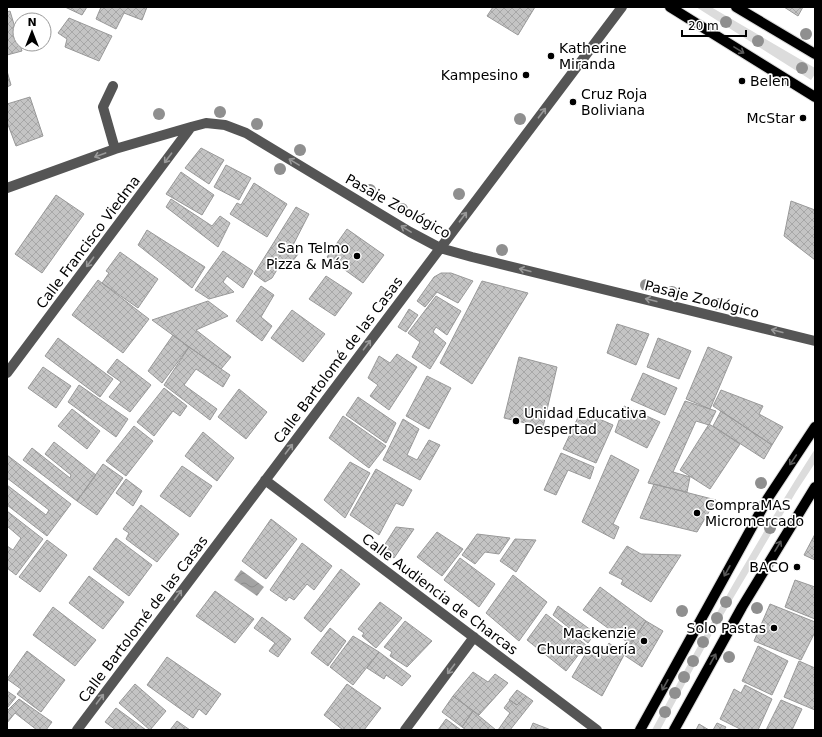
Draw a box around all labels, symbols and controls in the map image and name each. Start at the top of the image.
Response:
north arrow [12,12,52,52]
scale bar [682,12,746,38]
text: N [27,16,37,29]
text: 20 m [688,19,719,33]
place label: Katherine Miranda [559,40,627,72]
one-way arrow [733,46,744,54]
marker: Katherine Miranda [546,51,556,61]
place label: Kampesino [441,67,518,83]
marker: Kampesino [521,70,531,80]
place label: Belen [750,73,790,89]
marker: Belen [737,76,747,86]
place label: Cruz Roja Boliviana [581,86,647,118]
marker: Cruz Roja Boliviana [568,97,578,107]
one-way arrow [538,107,546,118]
place label: McStar [747,110,795,126]
marker: McStar [798,113,808,123]
one-way arrow [94,151,106,159]
one-way arrow [163,152,172,163]
one-way arrow [289,158,300,166]
street label: Pasaje Zoológico [343,171,453,241]
street label: Calle Francisco Viedma [33,173,143,311]
one-way arrow [459,211,468,222]
one-way arrow [400,225,412,233]
place label: San Telmo Pizza & Más [266,240,349,272]
marker: San Telmo Pizza & Más [352,251,362,261]
one-way arrow [86,257,94,268]
one-way arrow [518,265,531,273]
street label: Calle Bartolomé de las Casas [270,274,406,446]
street label: Pasaje Zoológico [643,277,761,321]
one-way arrow [645,296,658,304]
one-way arrow [771,327,784,335]
one-way arrow [363,339,371,350]
place label: Unidad Educativa Despertad [524,405,647,437]
marker: Unidad Educativa Despertad [511,416,521,426]
one-way arrow [285,443,293,454]
one-way arrow [789,454,798,465]
place label: CompraMAS Micromercado [705,497,804,529]
marker: CompraMAS Micromercado [692,508,702,518]
street label: Calle Audiencia de Charcas [359,530,521,658]
street label: Calle Bartolomé de las Casas [75,533,211,705]
one-way arrow [775,540,783,552]
place label: BACO [749,559,789,575]
marker: BACO [792,562,802,572]
one-way arrow [723,565,731,577]
one-way arrow [174,590,183,601]
place label: Solo Pastas [687,620,766,636]
marker: Solo Pastas [769,623,779,633]
place label: Mackenzie Churrasquería [537,625,636,657]
marker: Mackenzie Churrasquería [639,636,649,646]
one-way arrow [710,653,718,665]
one-way arrow [447,663,455,674]
one-way arrow [660,679,668,691]
one-way arrow [96,693,104,704]

